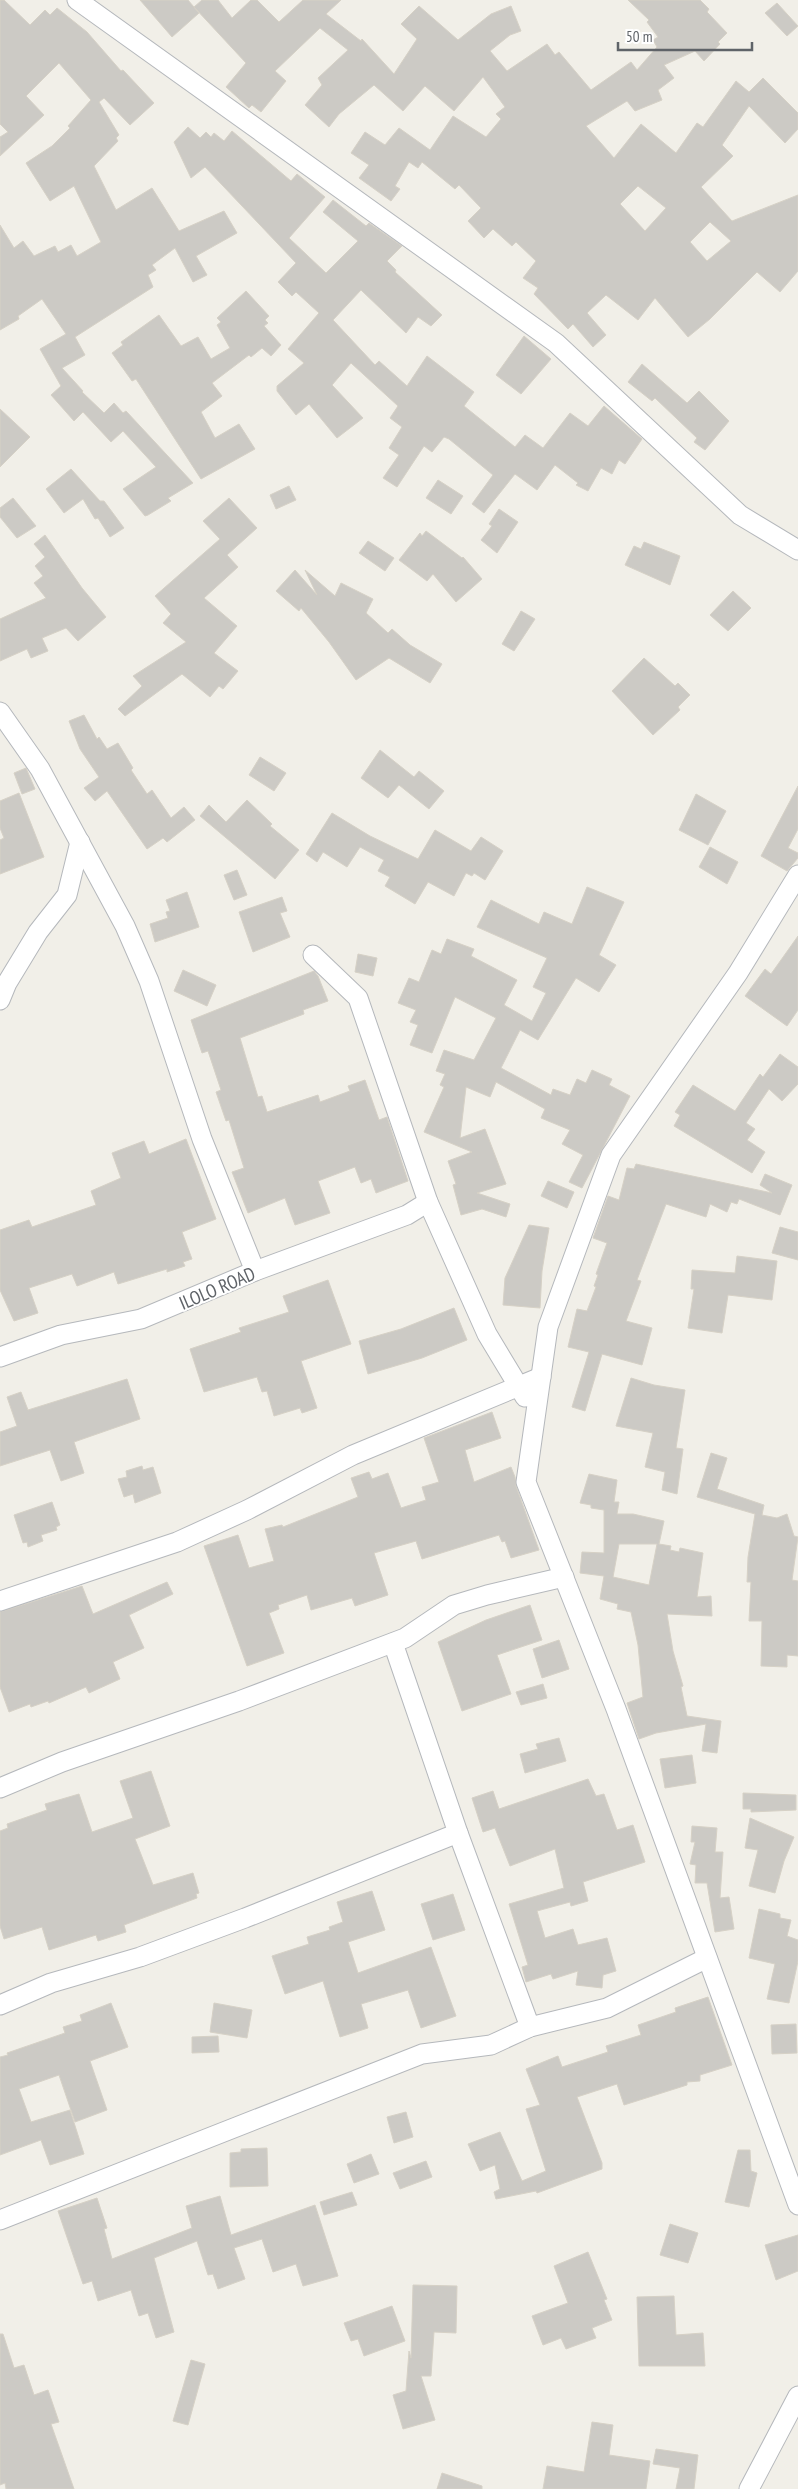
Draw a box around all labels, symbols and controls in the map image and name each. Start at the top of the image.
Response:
scale bar [618,20,752,52]
text: 50 m [626,27,652,46]
street label: ILOLO ROAD [175,1261,259,1315]

